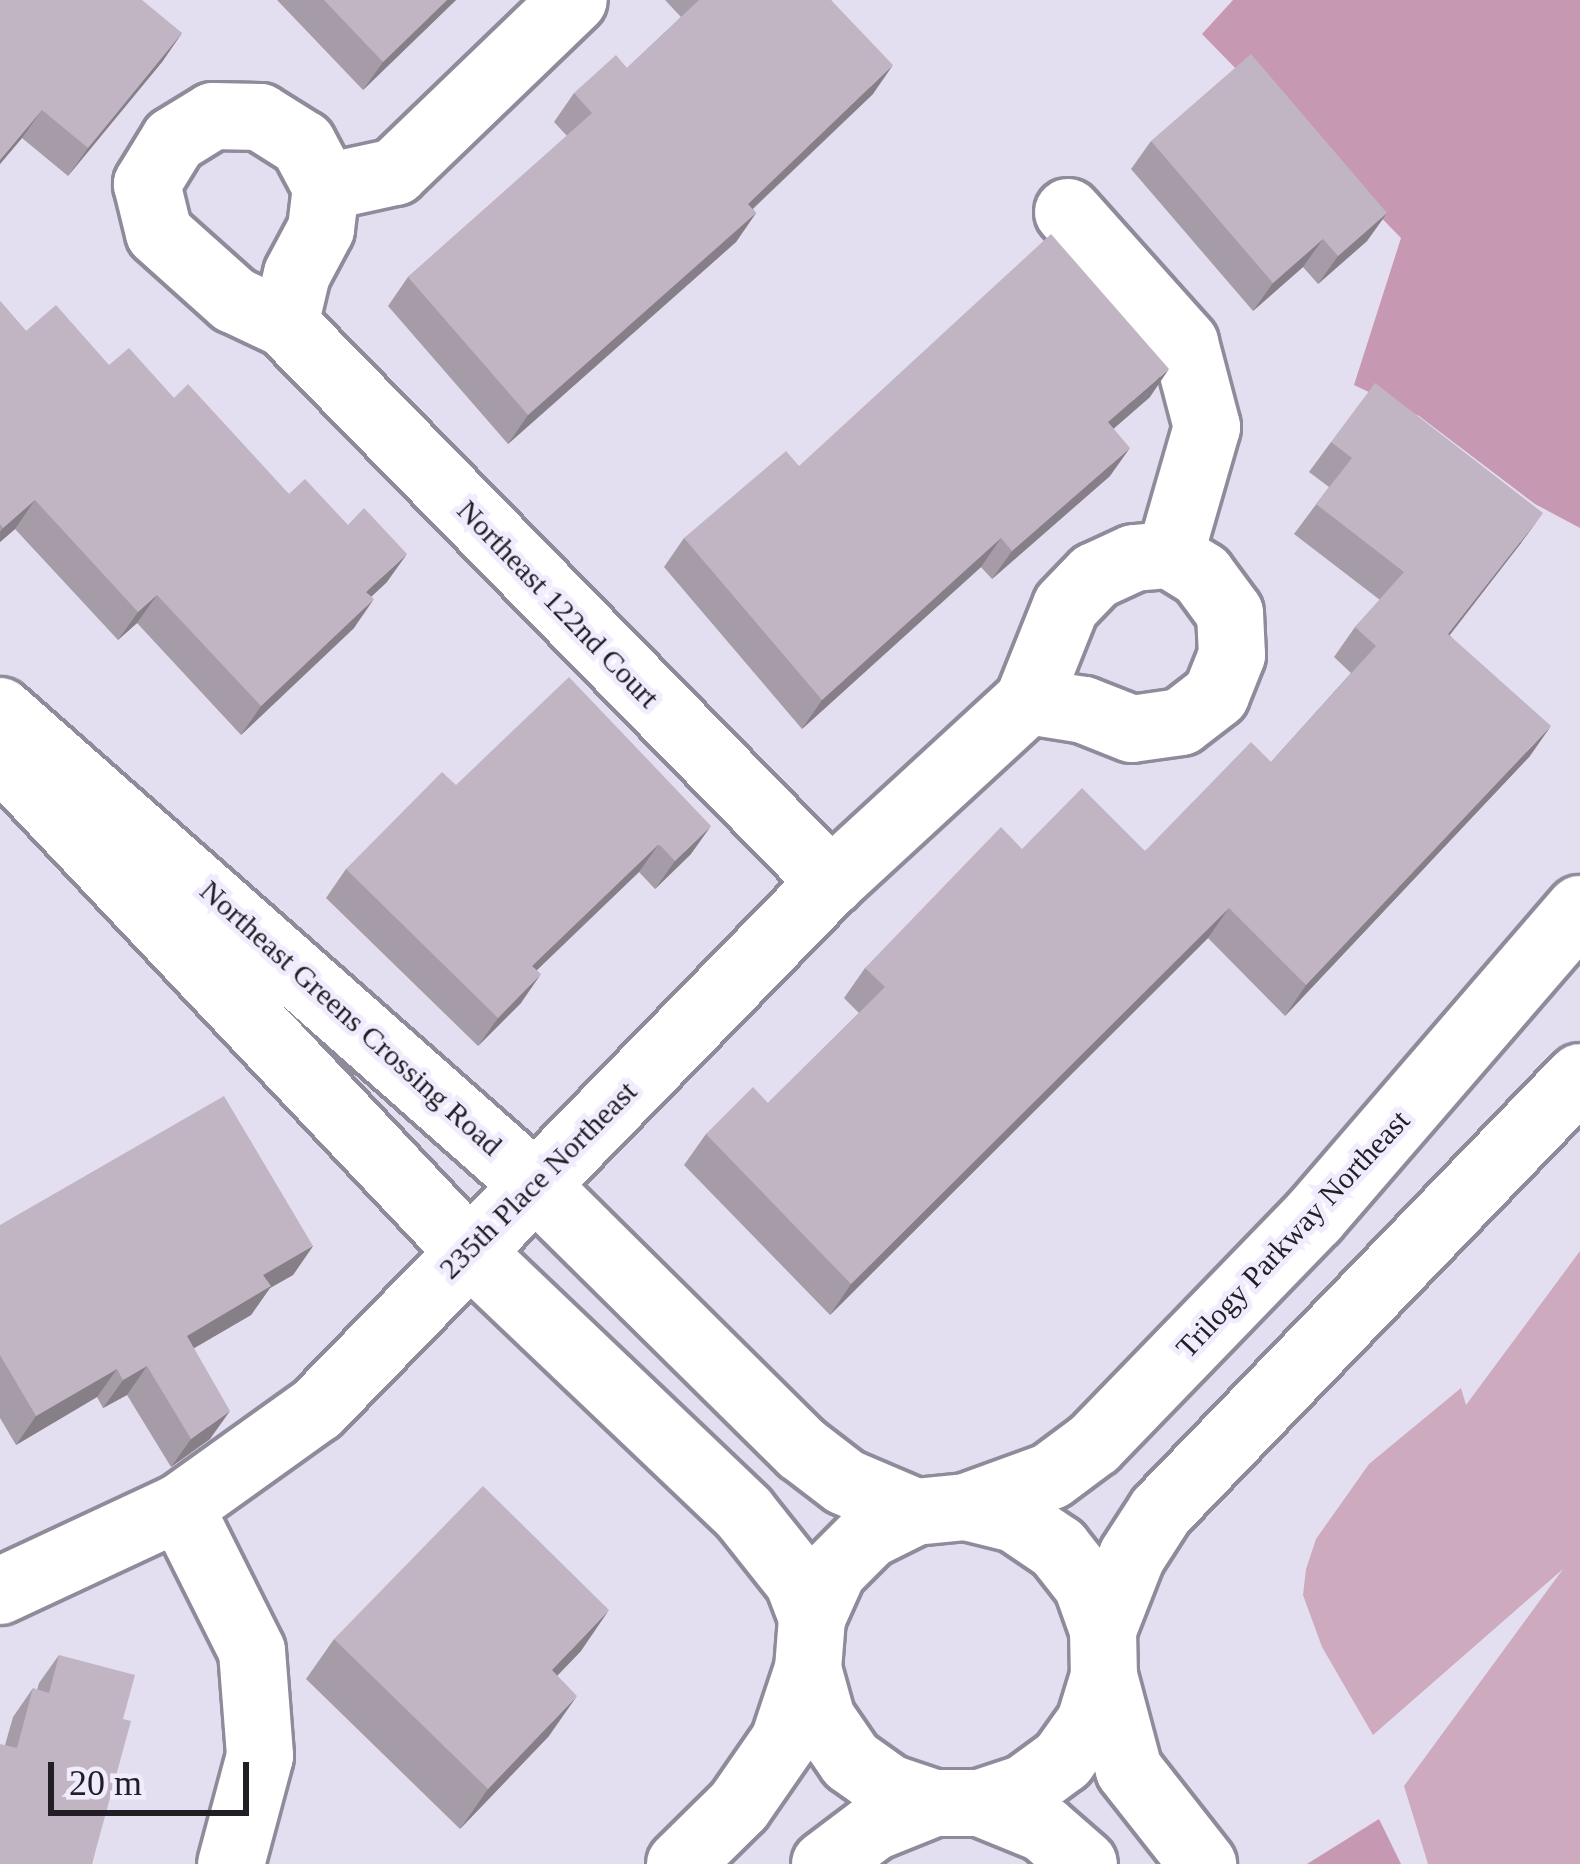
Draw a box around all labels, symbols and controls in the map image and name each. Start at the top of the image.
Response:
street label: Northeast 122nd Court [450,493,666,715]
street label: Northeast Greens Crossing Road [193,873,509,1163]
street label: 235th Place Northeast [432,1074,644,1286]
street label: Trilogy Parkway Northeast [1169,1103,1417,1365]
scale bar [54,1738,255,1812]
text: 20 m [69,1763,142,1803]

